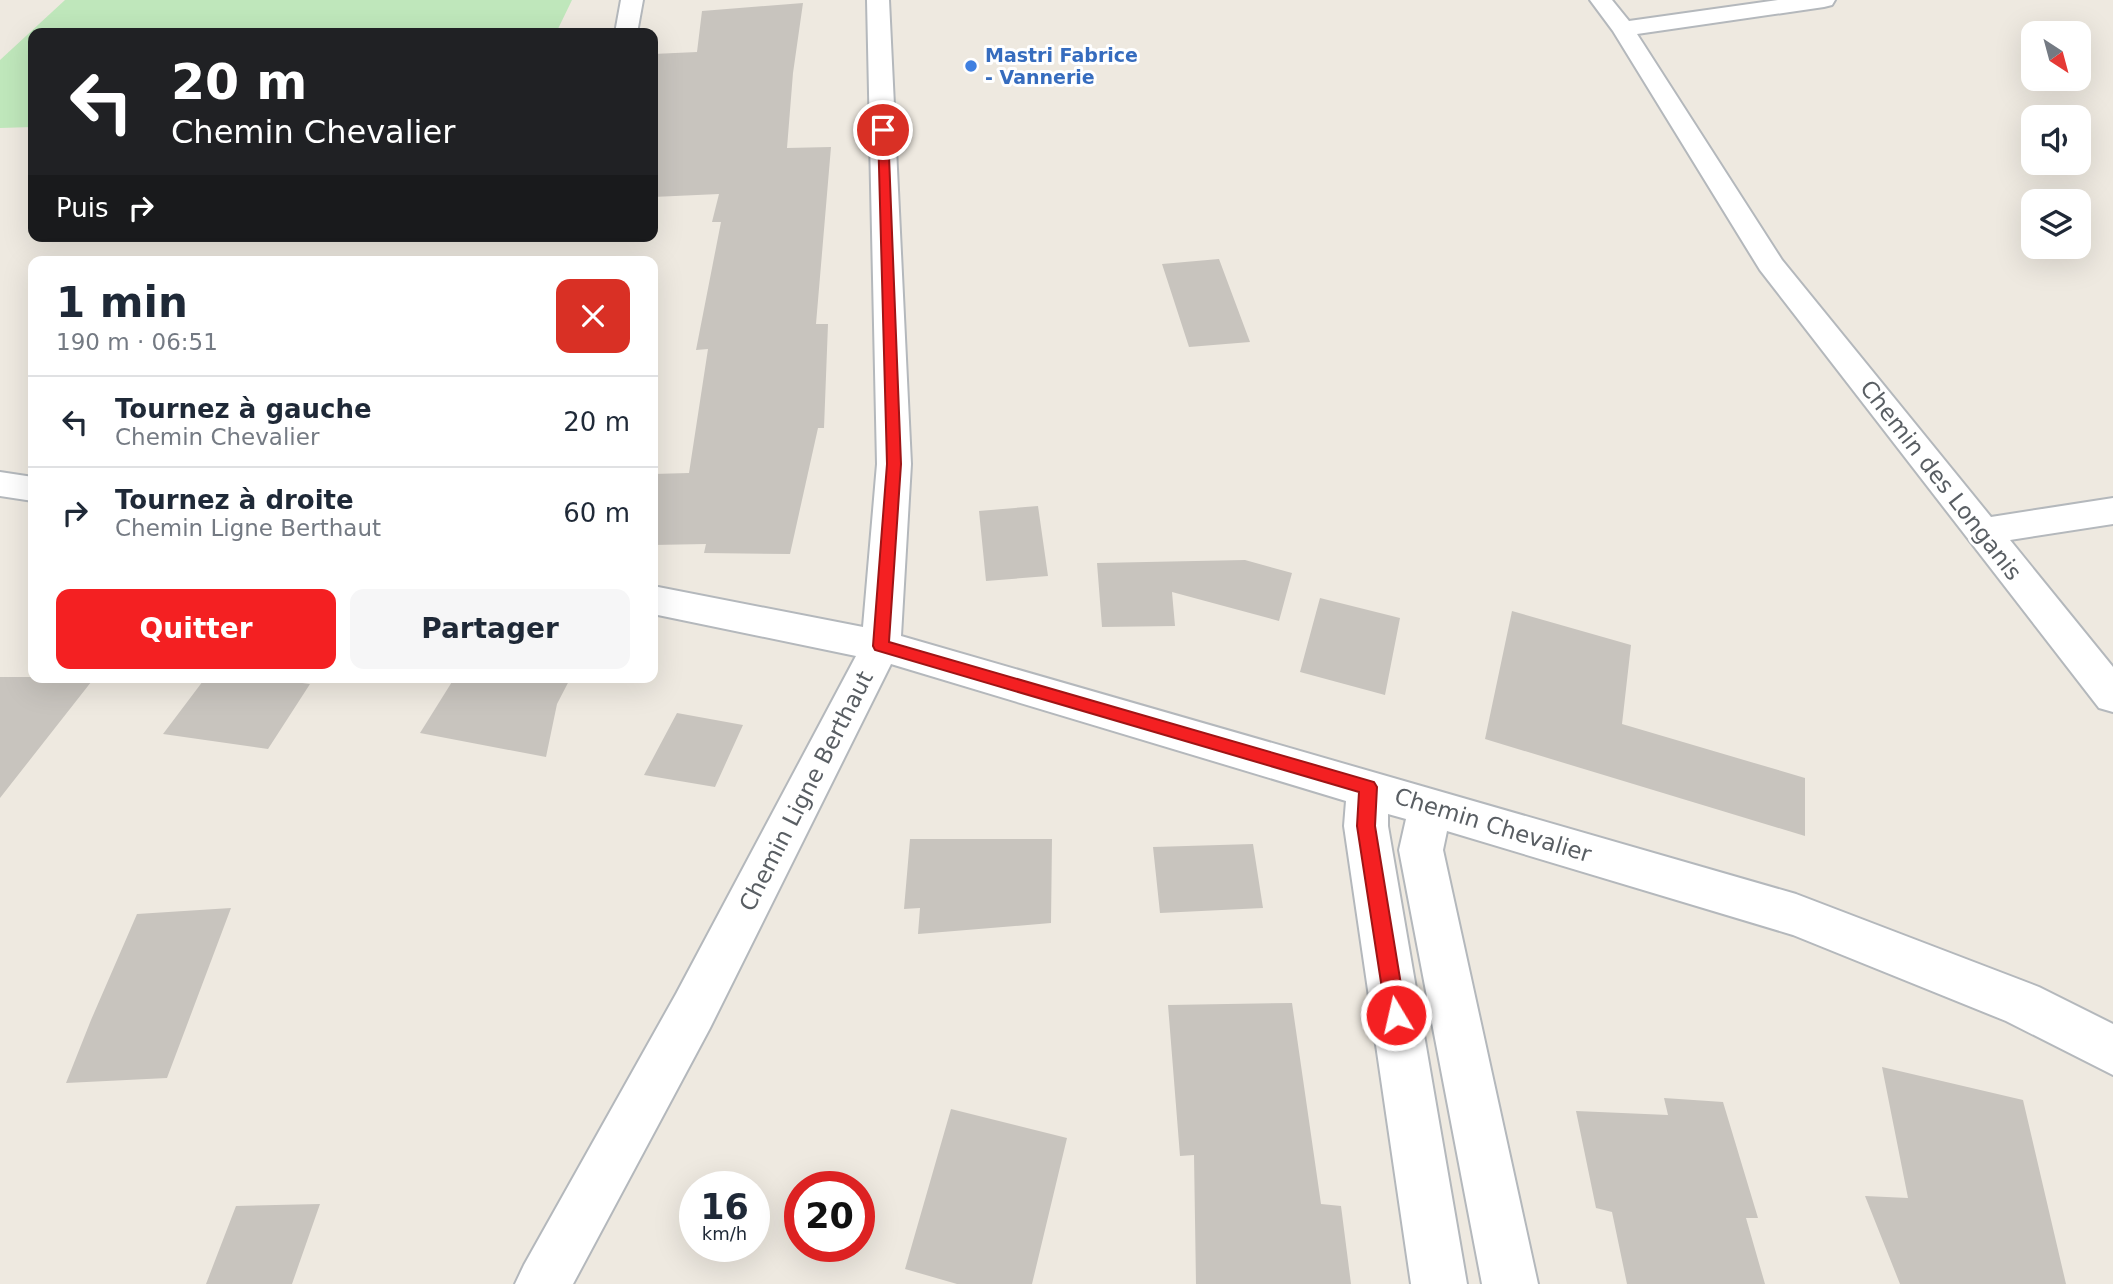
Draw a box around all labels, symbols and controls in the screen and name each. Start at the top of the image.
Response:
north arrow [2021,21,2091,91]
map controls [2021,21,2091,259]
place label: Mastri Fabrice - Vannerie [985,44,1138,88]
text: 20 m [171,54,307,111]
icon: left [56,56,147,147]
marker: Mastri Fabrice - Vannerie [963,58,979,74]
pin [853,100,913,160]
button: sound [2021,105,2091,175]
icon: arrive [864,111,902,149]
text: Chemin Chevalier [171,113,455,151]
icon: right [122,189,160,227]
button: layers [2021,189,2091,259]
text: Puis [56,193,108,223]
text: 1 min [56,278,188,327]
button: close [556,279,630,353]
text: 190 m · 06:51 [56,329,218,355]
street label: Chemin des Longanis [1855,375,2027,585]
text: Tournez à gauche [115,394,372,424]
icon: left [56,403,94,441]
text: 20 m [563,407,630,437]
text: Chemin Chevalier [115,424,319,450]
text: Tournez à droite [115,485,354,515]
icon: right [56,494,94,532]
text: 60 m [563,498,630,528]
text: Chemin Ligne Berthaut [115,515,381,541]
button: Quitter [56,589,336,669]
button: Partager [350,589,630,669]
street label: Chemin Ligne Berthaut [734,667,878,915]
street label: Chemin Chevalier [1391,783,1595,867]
position arrow [1359,978,1433,1052]
speed limit sign: 20 [784,1171,875,1262]
text: 16 [700,1187,749,1227]
text: km/h [702,1223,747,1244]

